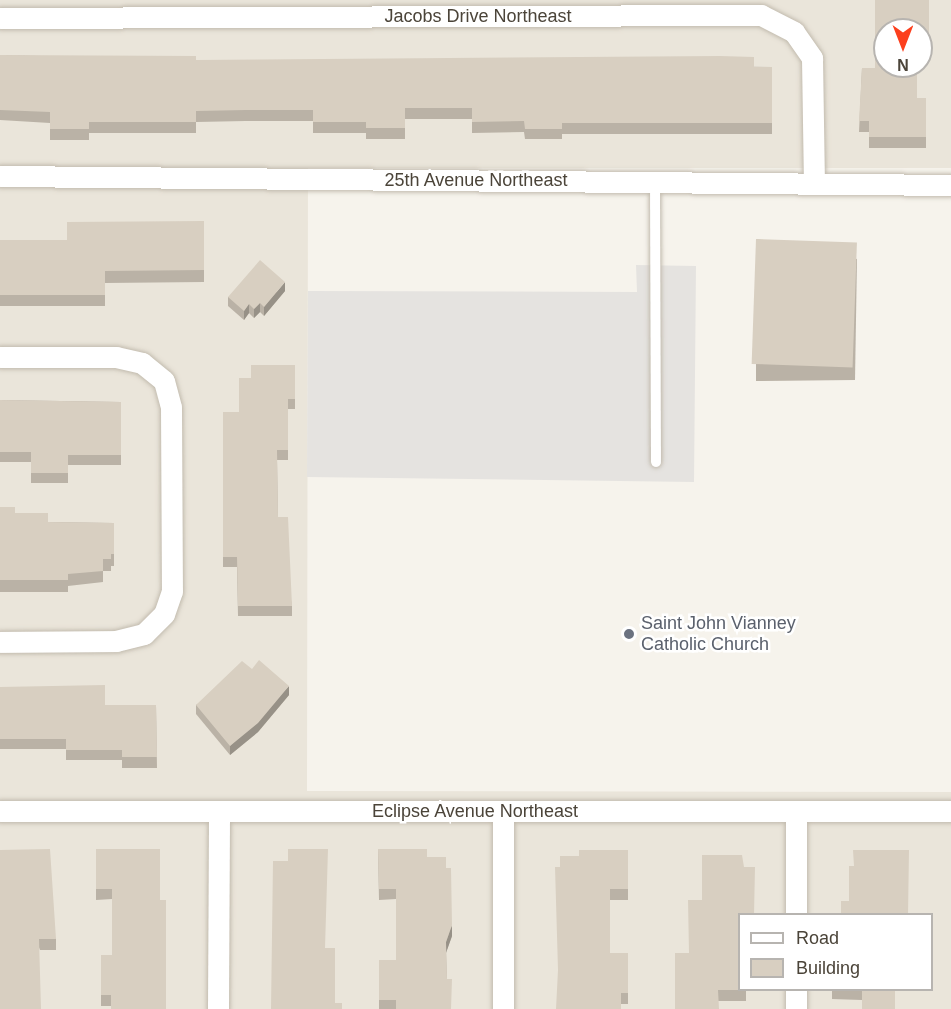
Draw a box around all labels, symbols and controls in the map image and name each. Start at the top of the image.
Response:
street label: Jacobs Drive Northeast [384,5,572,27]
north arrow [873,18,933,78]
text: N [897,56,909,73]
street label: 25th Avenue Northeast [384,169,568,191]
place label: Saint John Vianney Catholic Church [641,613,796,656]
marker: Saint John Vianney Catholic Church [622,627,636,641]
street label: Eclipse Avenue Northeast [372,800,578,822]
legend [738,913,933,991]
text: Road [796,928,839,948]
text: Building [796,958,860,978]

